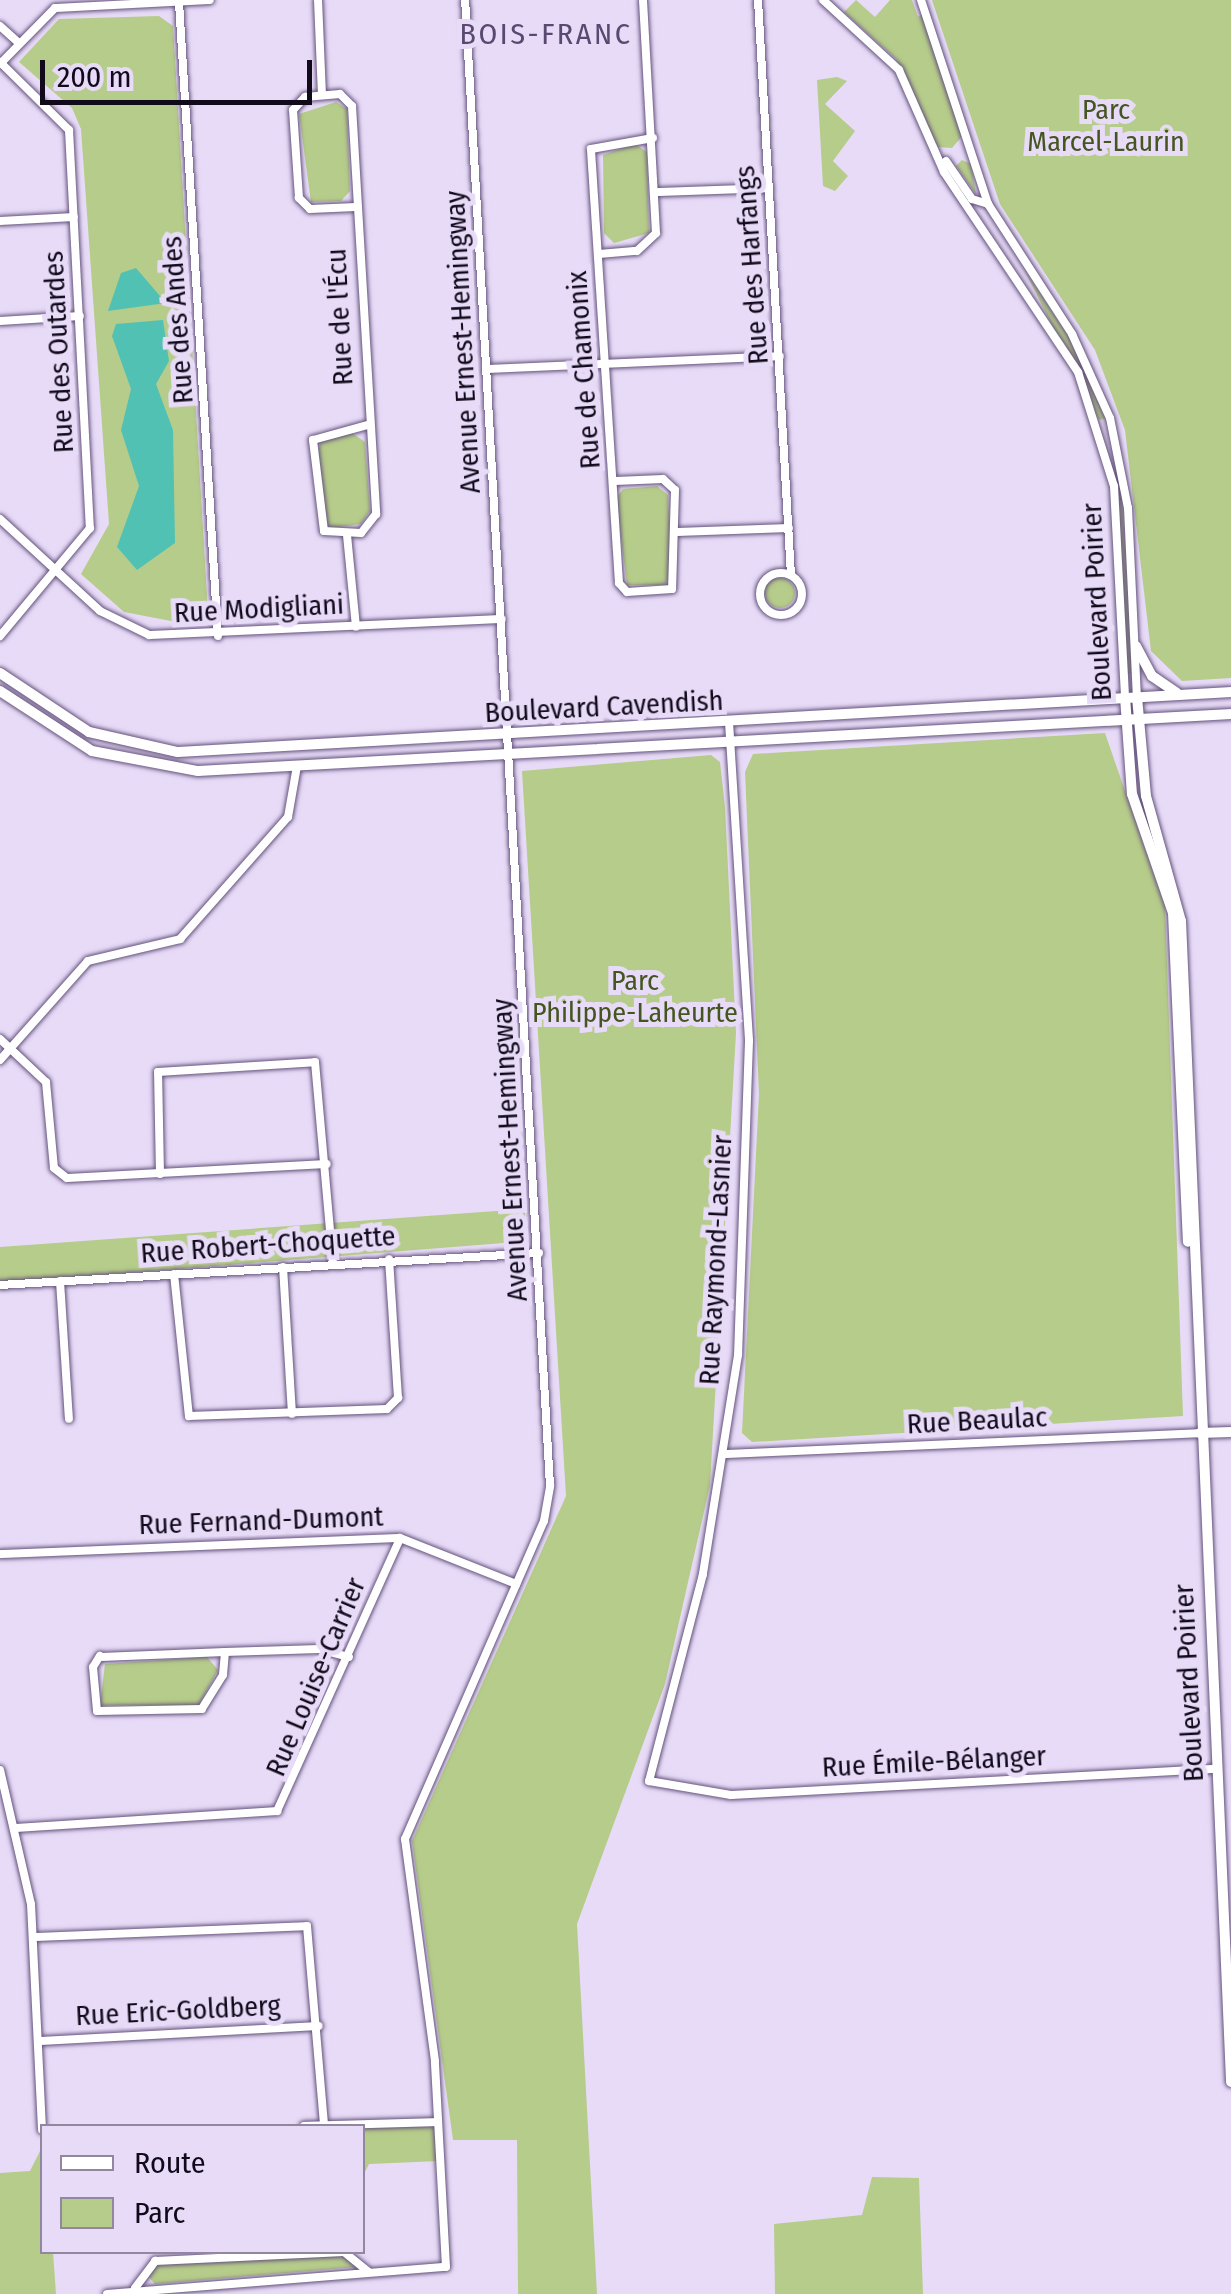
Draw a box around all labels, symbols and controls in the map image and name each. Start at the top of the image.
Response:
district label: BOIS-FRANC [460,16,632,52]
scale bar [45,40,318,102]
text: 200 m [57,59,132,95]
park label: Parc Marcel-Laurin [1027,93,1185,159]
street label: Rue des Harfangs [728,164,776,366]
street label: Avenue Ernest-Hemingway [438,190,488,494]
street label: Rue des Andes [155,235,201,405]
street label: Rue de l'Écu [320,248,360,386]
street label: Rue des Outardes [37,250,81,454]
street label: Rue de Chamonix [560,270,608,470]
street label: Boulevard Poirier [1075,502,1119,702]
street label: Rue Modigliani [173,588,345,630]
street label: Boulevard Cavendish [484,684,724,730]
park label: Parc Philippe-Laheurte [532,964,738,1030]
street label: Avenue Ernest-Hemingway [485,998,535,1302]
street label: Rue Raymond-Lasnier [693,1134,739,1386]
street label: Rue Robert-Choquette [139,1219,397,1271]
street label: Rue Beaulac [906,1401,1048,1441]
street label: Rue Fernand-Dumont [138,1500,384,1542]
street label: Rue Louise-Carrier [259,1573,373,1781]
street label: Boulevard Poirier [1167,1583,1211,1783]
street label: Rue Émile-Bélanger [821,1739,1047,1785]
street label: Rue Eric-Goldberg [75,1989,281,2033]
legend [40,2124,365,2254]
text: Route [134,2145,206,2181]
text: Parc [134,2195,185,2231]

